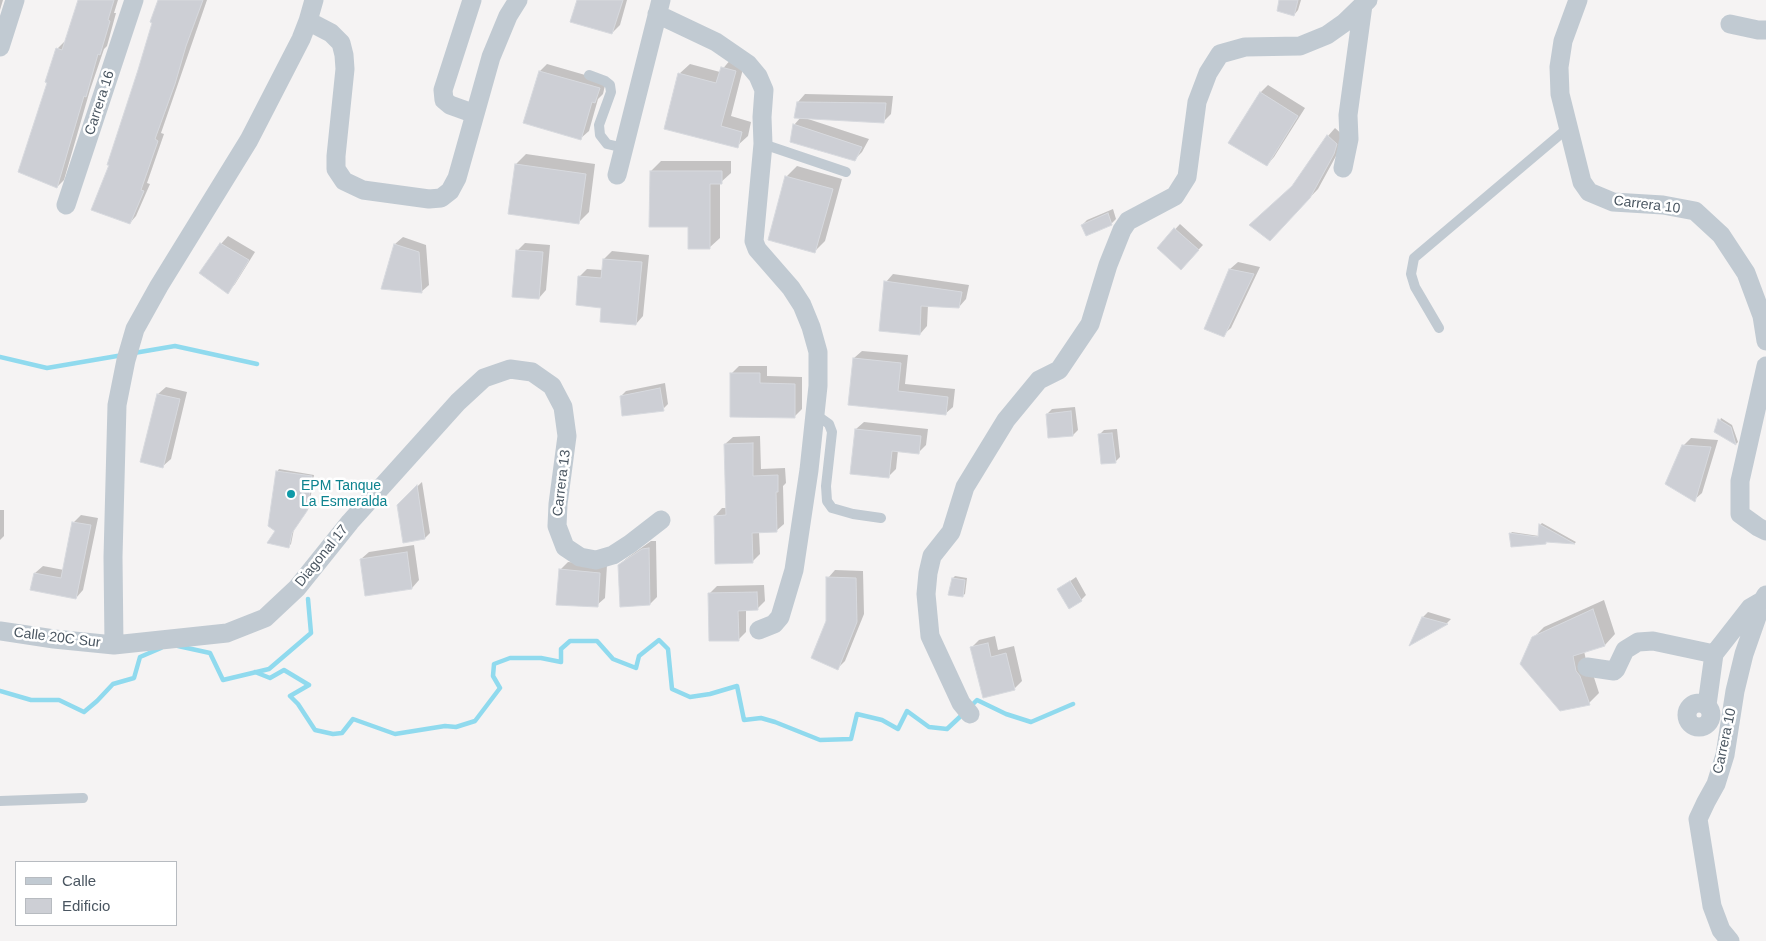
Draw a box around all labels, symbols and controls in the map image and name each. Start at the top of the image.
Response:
street label: Carrera 16 [82,69,118,137]
street label: Carrera 10 [1613,193,1681,217]
street label: Carrera 13 [550,449,574,517]
place label: EPM Tanque La Esmeralda [301,478,387,511]
marker: EPM Tanque La Esmeralda [285,488,297,500]
street label: Diagonal 17 [292,522,352,590]
street label: Calle 20C Sur [13,624,101,652]
street label: Carrera 10 [1710,707,1740,775]
legend [15,861,178,926]
text: Calle [62,872,96,889]
text: Edificio [62,897,110,914]

